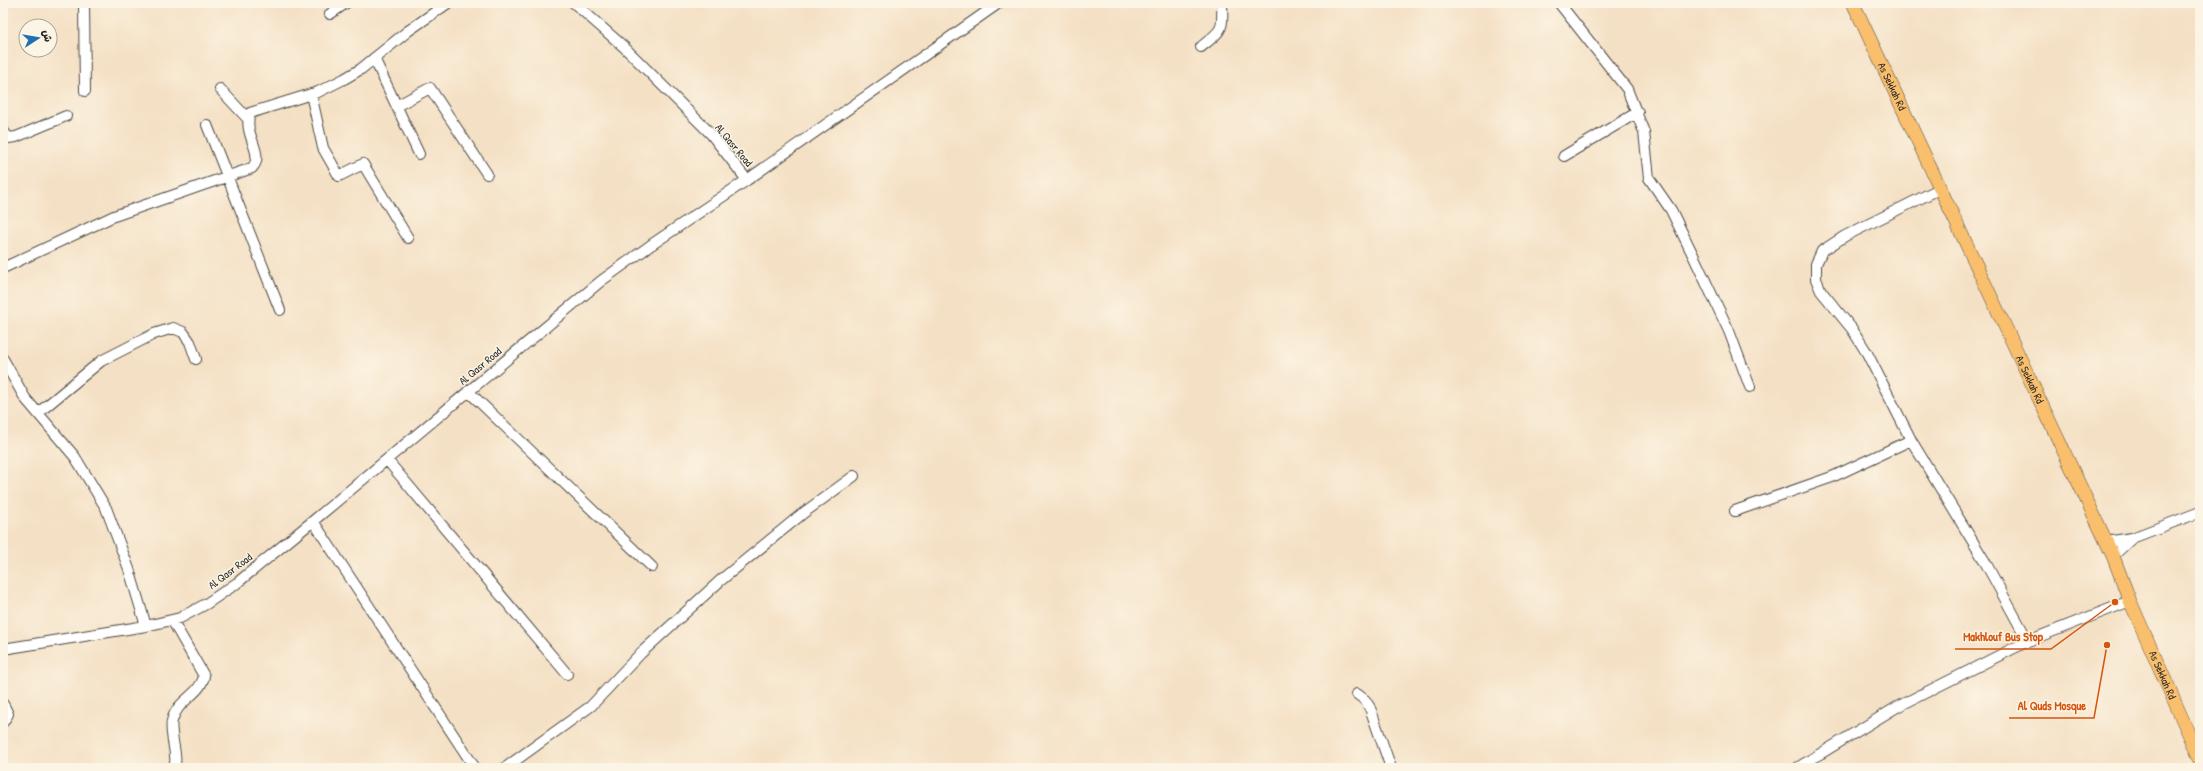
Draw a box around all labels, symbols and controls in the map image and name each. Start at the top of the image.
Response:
north arrow [18,18,58,58]
text: ش [40,29,56,43]
street label: As Sekkah Rd [1875,60,1910,113]
street label: Al Qasr Road [712,121,756,170]
street label: Al Qasr Road [456,344,505,388]
street label: As Sekkah Rd [2013,353,2048,406]
street label: Al Qasr Road [205,550,255,592]
callout: Makhlouf Bus Stop [1955,625,2051,649]
text: Makhlouf Bus Stop [1963,628,2044,646]
street label: As Sekkah Rd [2146,649,2180,702]
callout: Al Quds Mosque [2009,694,2094,718]
text: Al Quds Mosque [2018,697,2086,715]

